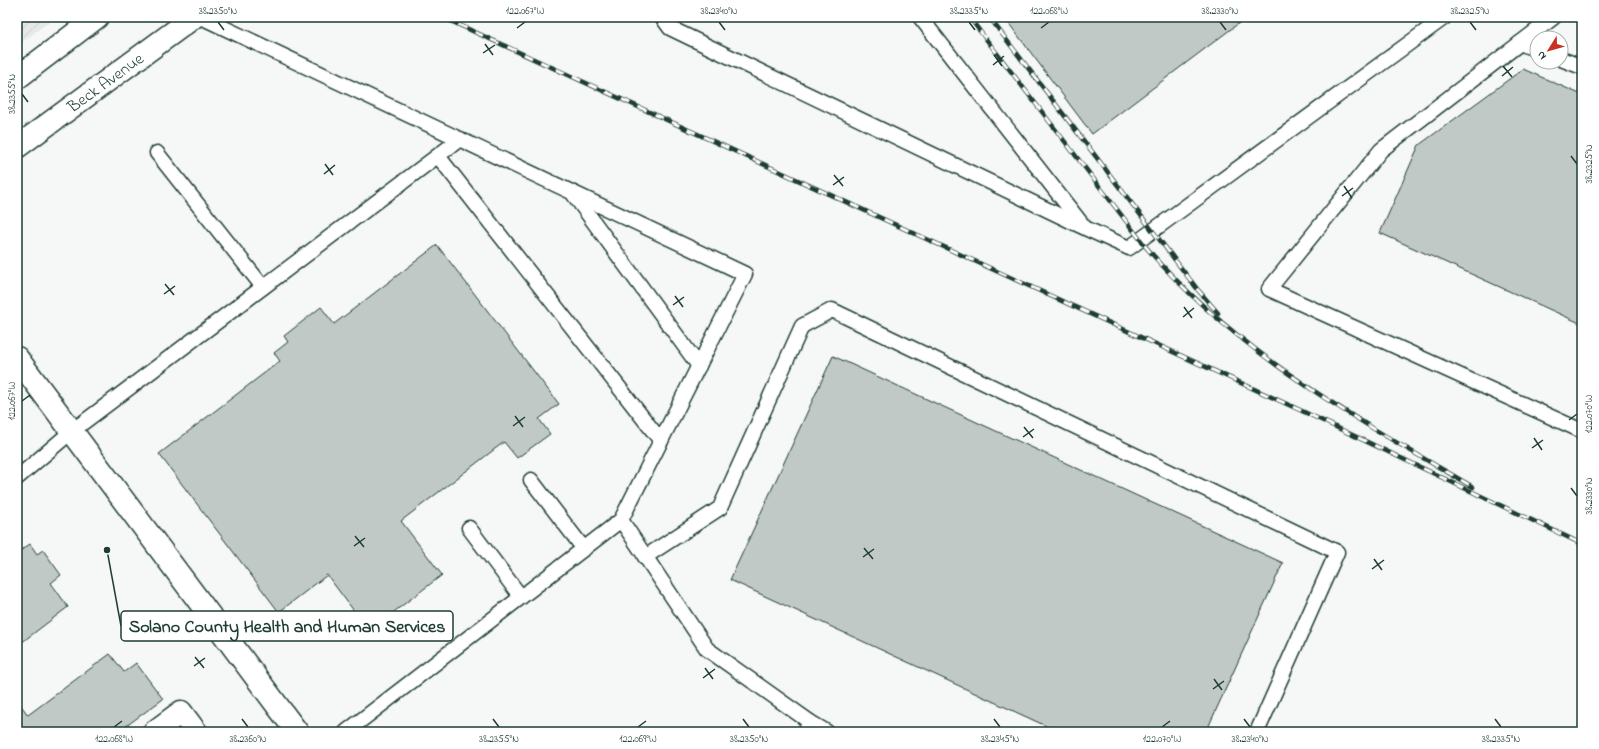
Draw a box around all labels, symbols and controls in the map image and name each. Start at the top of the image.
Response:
text: 38.2350°N [199,4,237,19]
text: 122.067°W [506,4,544,19]
text: 38.2340°N [701,4,738,19]
text: 38.2335°N [950,4,988,19]
text: 122.068°W [1030,4,1068,19]
text: 38.2330°N [1202,4,1239,19]
text: 38.2325°N [1450,4,1490,19]
north arrow [1529,30,1569,70]
street label: Beck Avenue [62,47,150,120]
text: N [1533,48,1550,63]
text: 38.2355°N [5,74,20,114]
text: 38.2325°N [1582,144,1597,184]
text: 122.067°W [5,382,20,420]
text: 122.070°W [1582,395,1597,433]
text: 38.2330°N [1582,477,1597,514]
callout: Solano County Health and Human Services [121,611,453,641]
text: Solano County Health and Human Services [129,615,445,642]
text: 122.068°W [95,732,133,747]
text: 38.2360°N [229,732,267,747]
text: 38.2355°N [479,732,519,747]
text: 122.069°W [619,732,657,747]
text: 38.2350°N [730,732,768,747]
text: 38.2345°N [981,732,1019,747]
text: 122.070°W [1143,732,1181,747]
text: 38.2340°N [1232,732,1269,747]
text: 38.2335°N [1482,732,1520,747]

